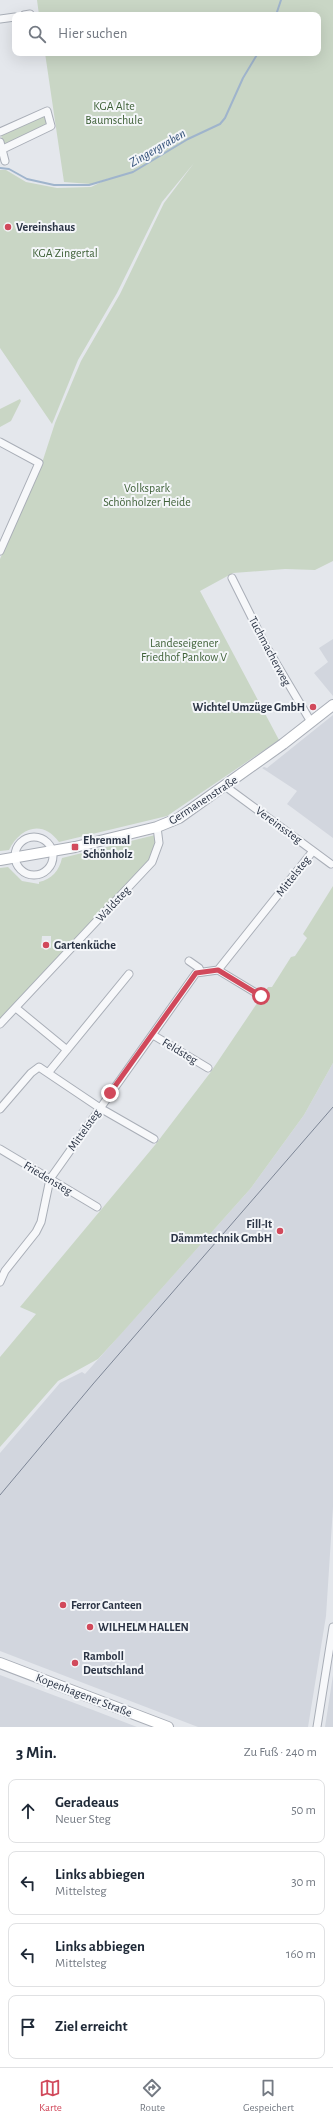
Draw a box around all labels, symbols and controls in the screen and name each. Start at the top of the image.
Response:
search box [12,12,321,56]
icon: search [26,23,48,45]
text: Hier suchen [58,26,128,41]
park label: KGA Alte Baumschule [85,100,143,126]
water label: Zingergraben [127,127,188,170]
place label: Vereinshaus [16,221,76,233]
marker: Vereinshaus [3,222,13,232]
park label: KGA Zingertal [32,247,98,259]
park label: Volkspark Schönholzer Heide [103,482,191,508]
street label: Tuchmacherweg [247,614,293,688]
park label: Landeseigener Friedhof Pankow V [141,637,227,663]
place label: Wichtel Umzüge GmbH [193,701,305,713]
marker: Wichtel Umzüge GmbH [308,702,318,712]
street label: Germanenstraße [167,773,239,827]
street label: Vereinssteg [254,804,305,846]
place label: Ehrenmal Schönholz [83,834,133,860]
marker: Ehrenmal Schönholz [70,842,80,852]
street label: Mittelsteg [274,853,313,898]
street label: Waldsteg [94,884,133,924]
place label: Gartenküche [54,939,116,951]
marker: Gartenküche [41,940,51,950]
route start [252,987,270,1005]
street label: Feldsteg [160,1036,200,1066]
route end [101,1084,119,1102]
street label: Mittelsteg [65,1107,103,1153]
street label: Friedensteg [22,1159,75,1197]
place label: Fill-It Dämmtechnik GmbH [170,1218,272,1244]
marker: Fill-It Dämmtechnik GmbH [275,1226,285,1236]
place label: Ferror Canteen [71,1599,142,1611]
marker: Ferror Canteen [58,1600,68,1610]
place label: WILHELM HALLEN [98,1621,189,1633]
marker: WILHELM HALLEN [85,1622,95,1632]
place label: Ramboll Deutschland [83,1650,145,1676]
marker: Ramboll Deutschland [70,1658,80,1668]
street label: Kopenhagener Straße [34,1671,134,1719]
text: 3 Min. [16,1744,57,1761]
text: Zu Fuß · 240 m [244,1746,317,1759]
text: Geradeaus [55,1795,119,1810]
icon: ahead [17,1800,39,1822]
text: 50 m [291,1804,316,1817]
text: Neuer Steg [55,1813,111,1826]
text: Links abbiegen [55,1867,145,1882]
icon: left [17,1872,39,1894]
text: 30 m [291,1876,316,1889]
text: Mittelsteg [55,1885,107,1898]
text: Links abbiegen [55,1939,145,1954]
icon: left [17,1944,39,1966]
text: 160 m [286,1948,316,1961]
text: Mittelsteg [55,1957,107,1970]
icon: arrive [17,2016,39,2038]
text: Ziel erreicht [55,2019,128,2034]
tab: Karte [39,2077,62,2114]
tab: Route [140,2077,165,2114]
tab: Gespeichert [243,2077,294,2114]

